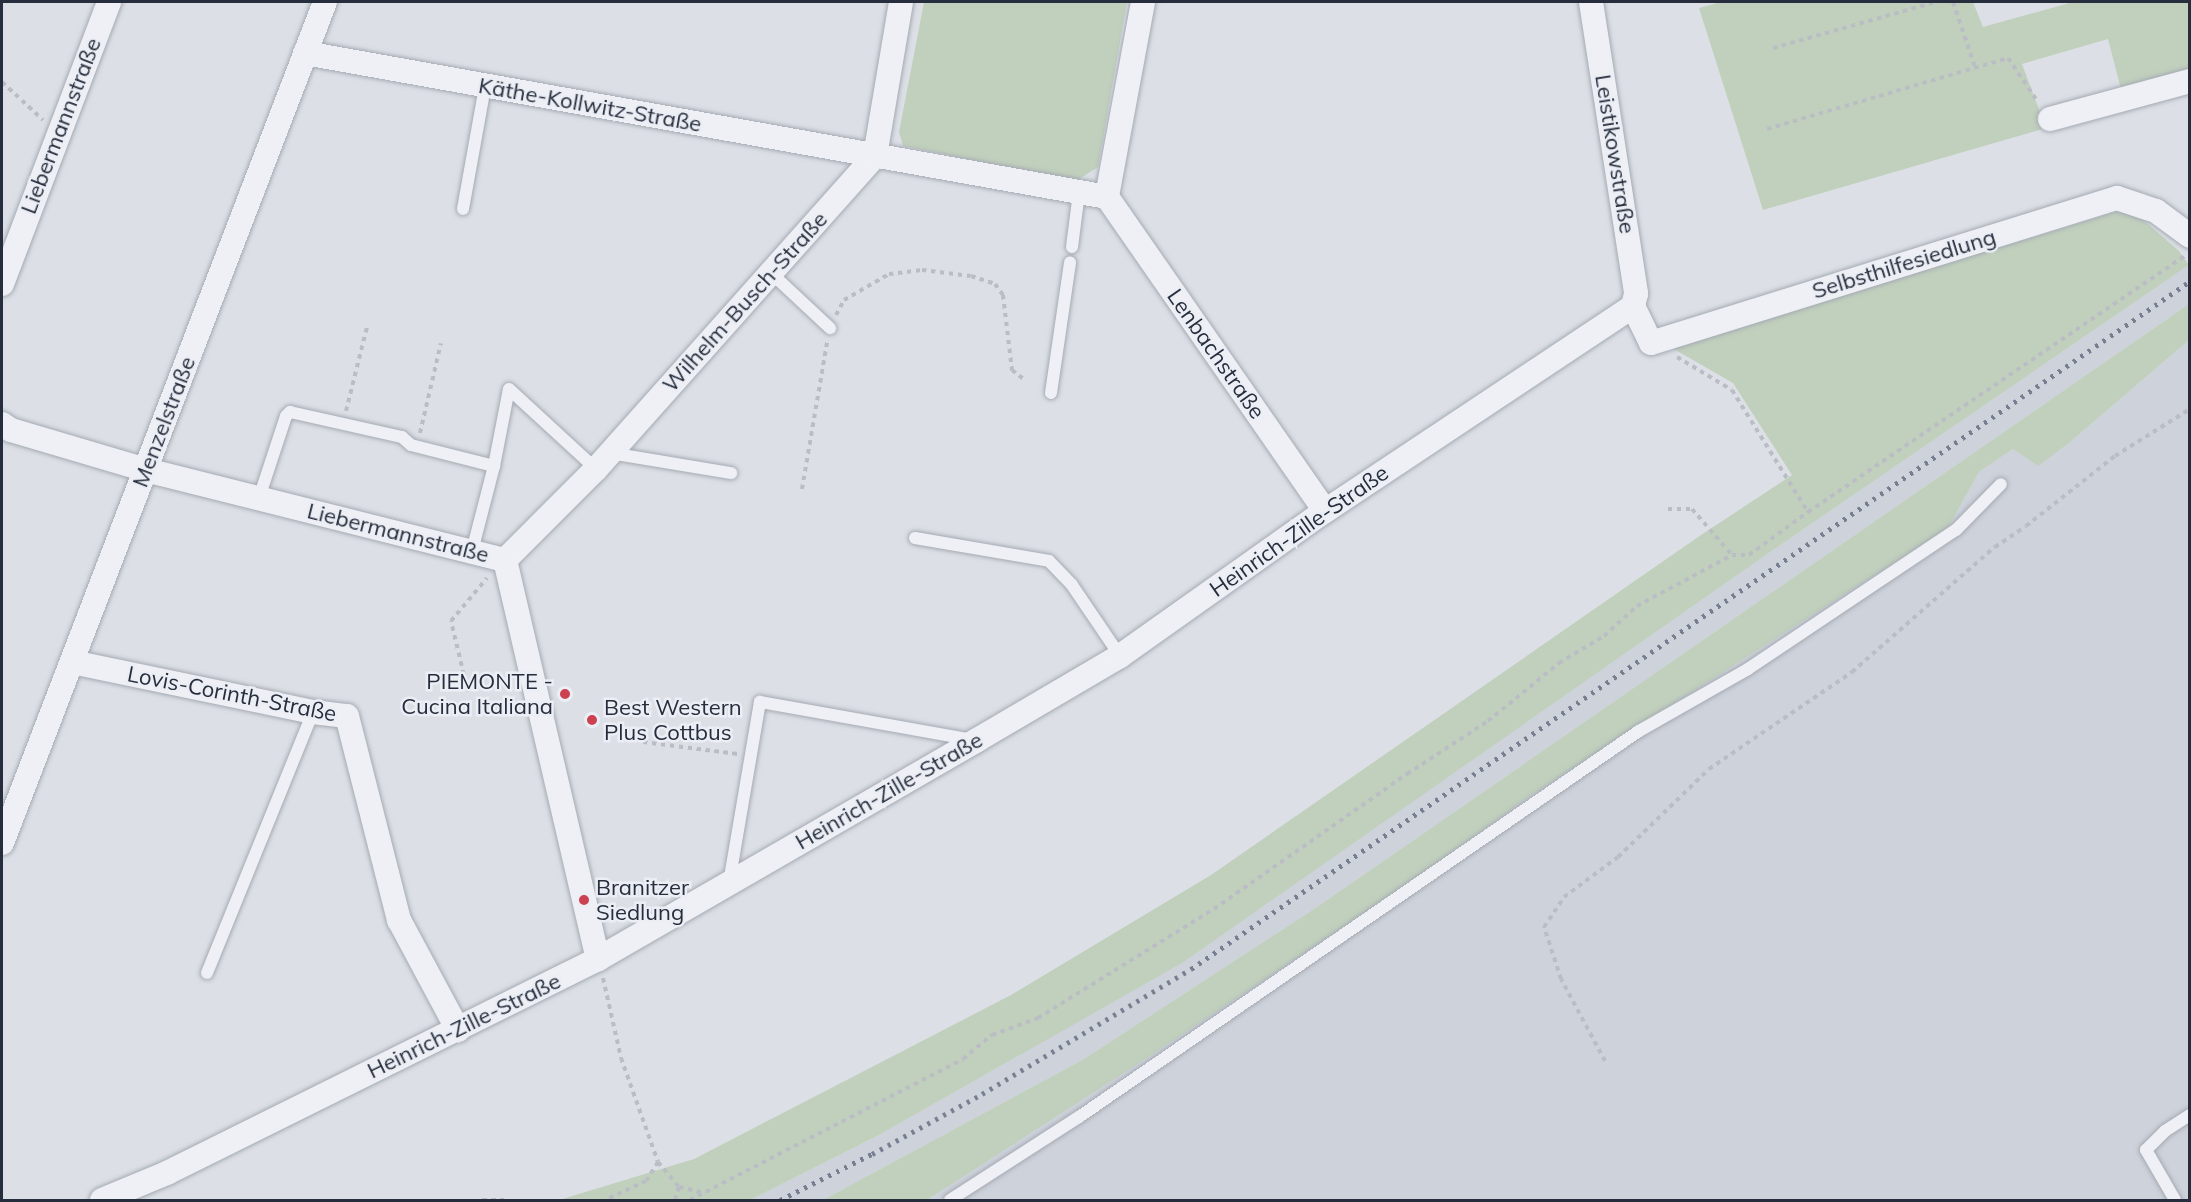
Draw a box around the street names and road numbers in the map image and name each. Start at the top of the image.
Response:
street label: Liebermannstraße [15,34,107,218]
street label: Käthe-Kollwitz-Straße [476,72,704,138]
street label: Leistikowstraße [1589,73,1641,235]
street label: Wilhelm-Busch-Straße [657,206,833,398]
street label: Selbsthilfesiedlung [1809,224,1999,304]
street label: Lenbachstraße [1161,284,1271,424]
street label: Menzelstraße [127,353,201,491]
street label: Heinrich-Zille-Straße [1205,459,1393,603]
street label: Liebermannstraße [305,498,491,568]
street label: Lovis-Corinth-Straße [125,661,339,727]
street label: Heinrich-Zille-Straße [791,727,987,855]
street label: Heinrich-Zille-Straße [363,968,565,1084]

